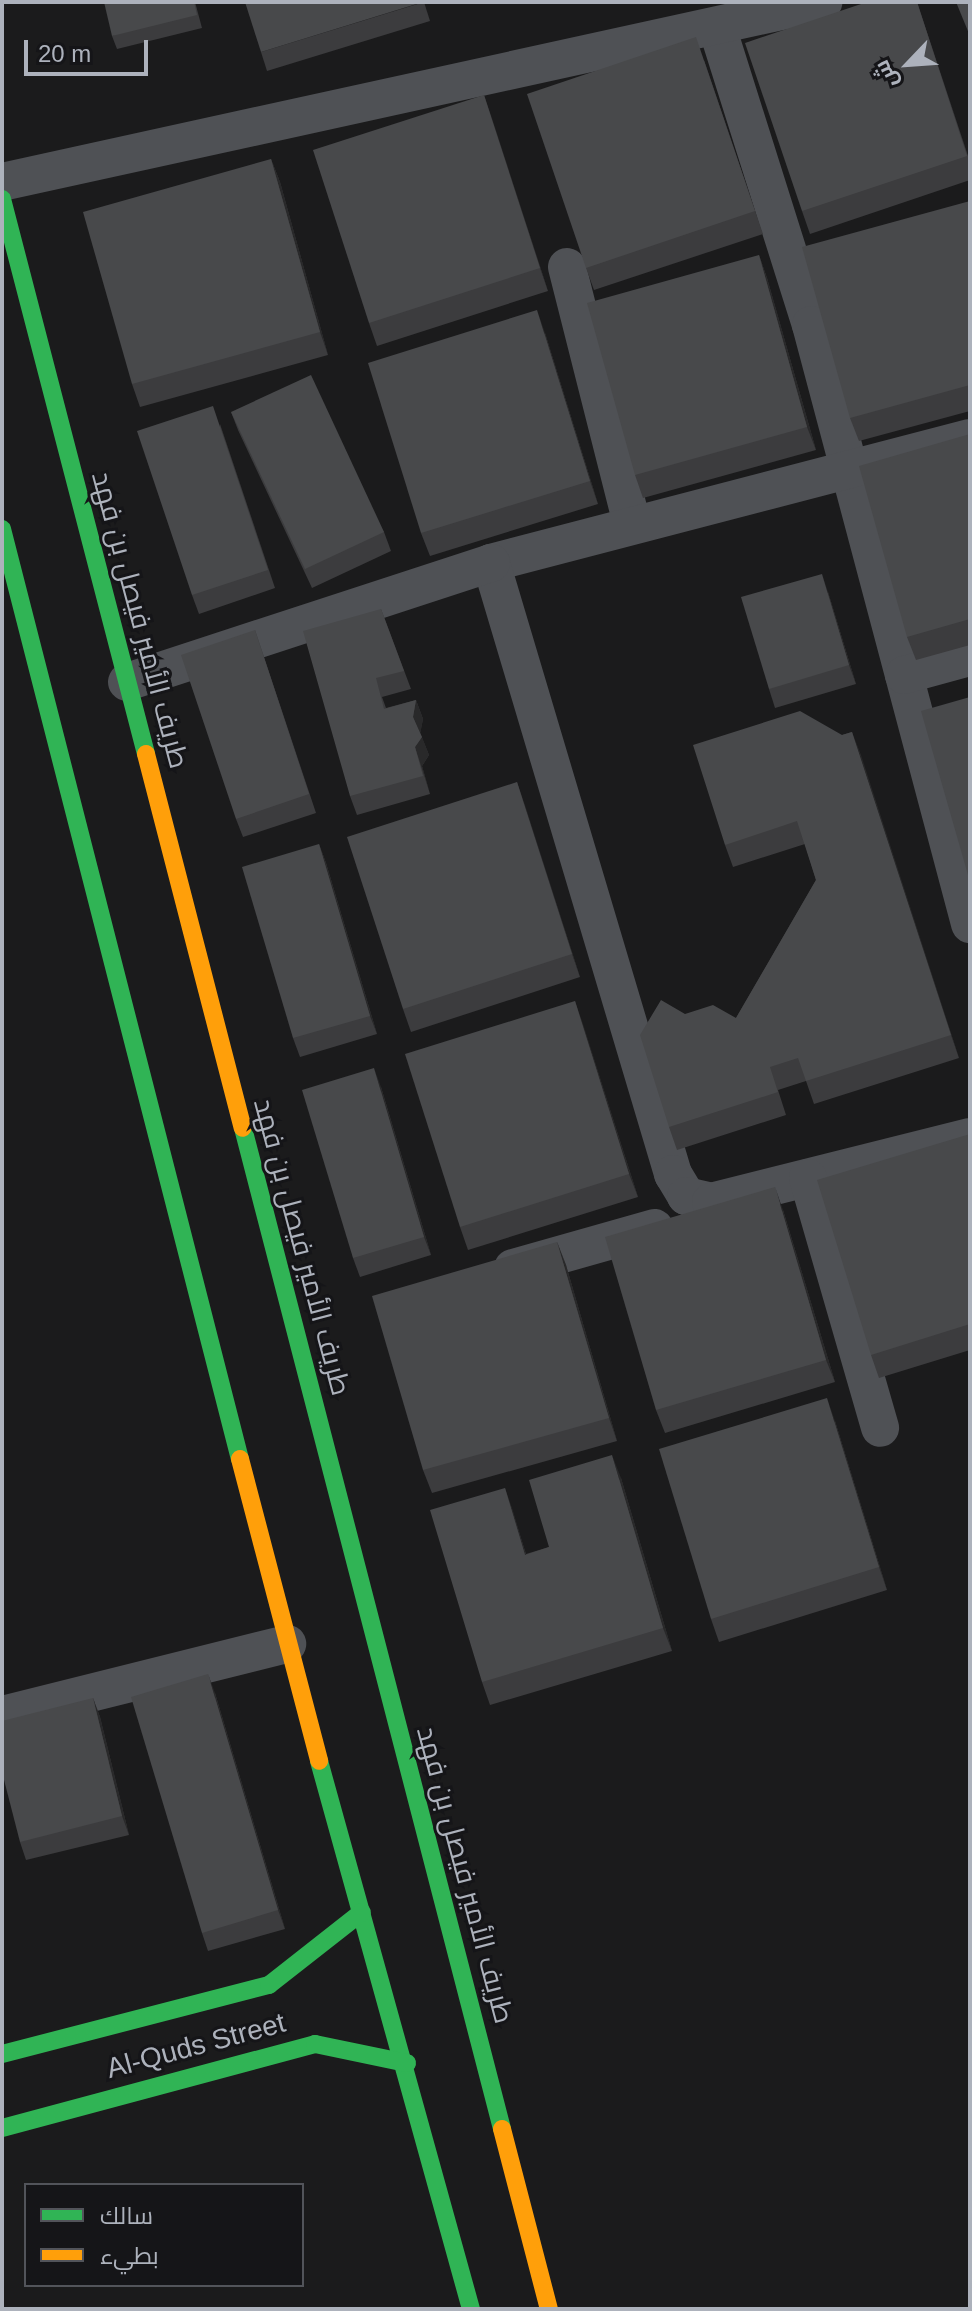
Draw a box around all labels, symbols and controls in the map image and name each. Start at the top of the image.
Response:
scale bar [28,24,152,74]
north arrow [868,24,948,104]
text: 20 m [38,40,91,67]
text: ش [869,56,903,92]
street label: طريف الأمير فيصل بن فهد [84,468,196,772]
street label: طريف الأمير فيصل بن فهد [246,1095,358,1399]
street label: طريف الأمير فيصل بن فهد [409,1723,521,2027]
street label: Al-Quds Street [103,2006,289,2086]
legend [24,2183,304,2287]
text: سالك [100,2202,153,2229]
text: بطيء [100,2242,159,2269]

